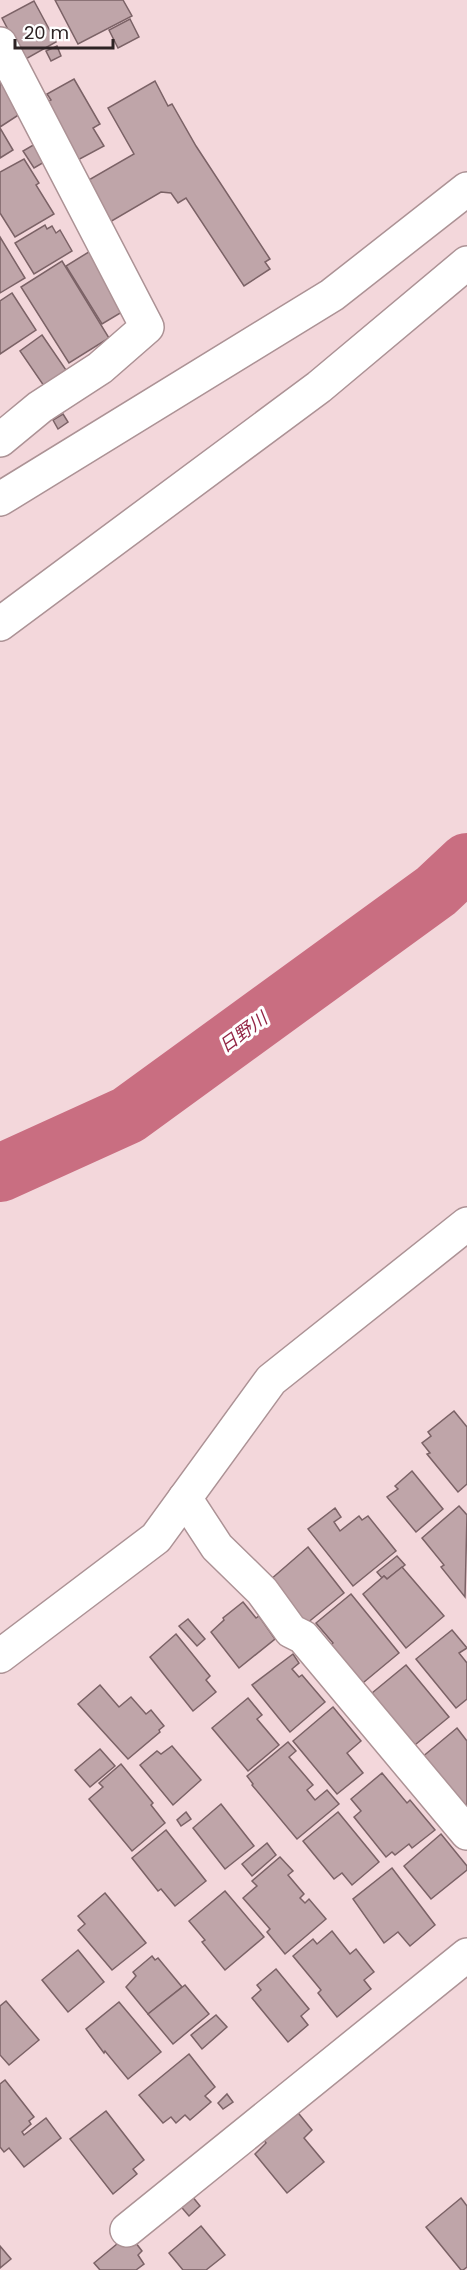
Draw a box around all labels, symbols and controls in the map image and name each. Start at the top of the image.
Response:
scale bar [15,12,112,50]
text: 20 m [24,20,69,45]
water label: 日野川 [214,1005,274,1058]

